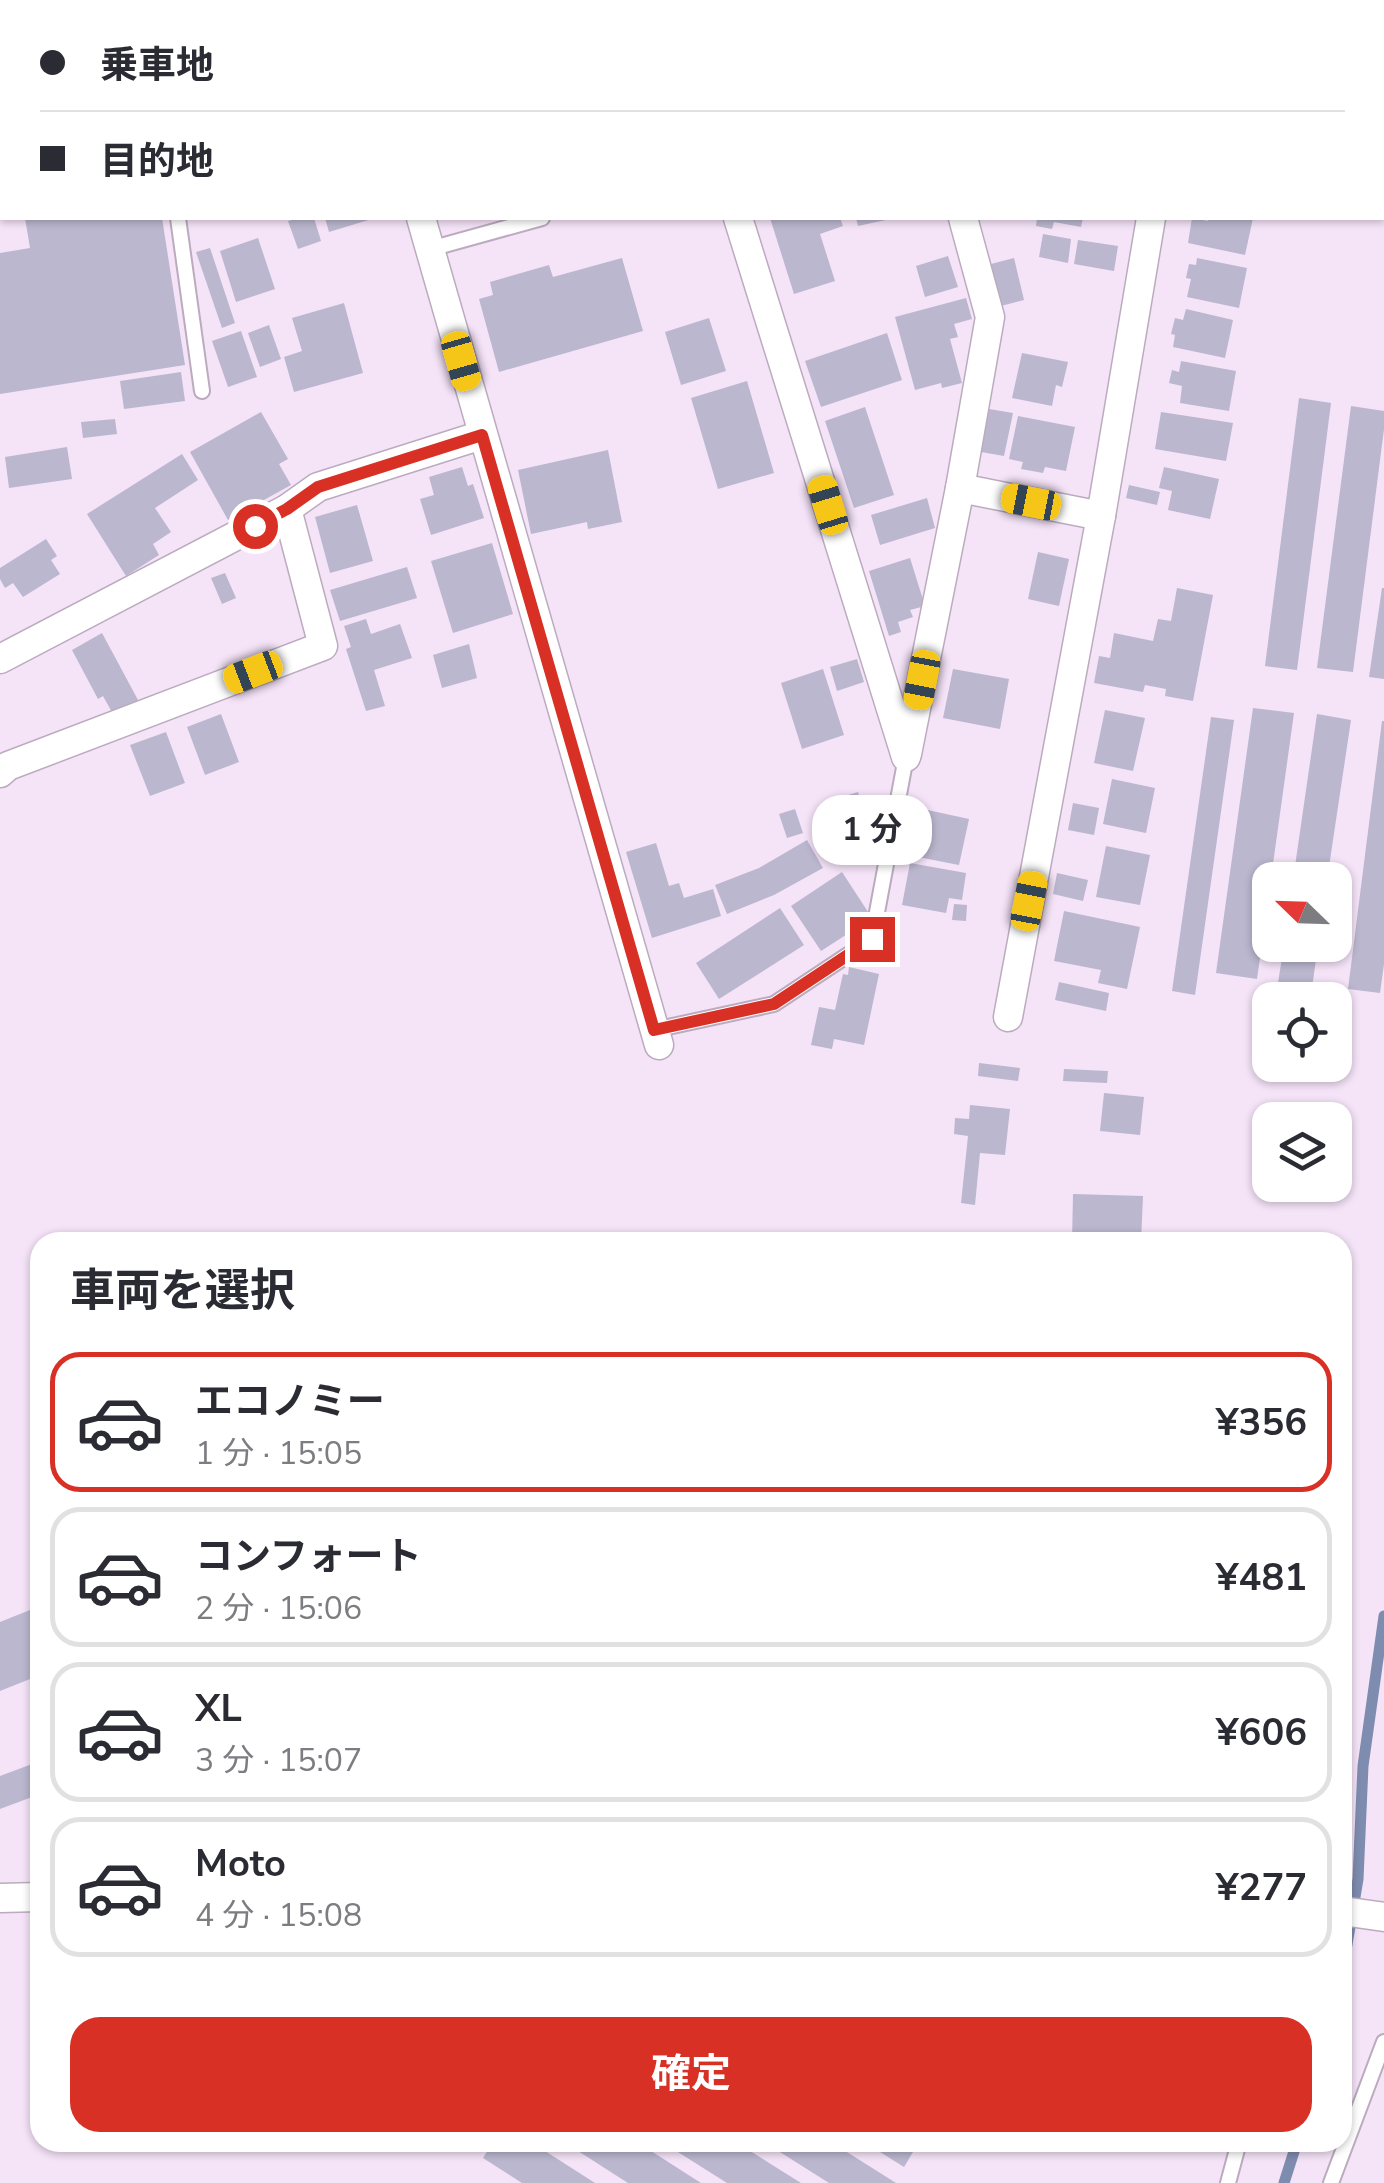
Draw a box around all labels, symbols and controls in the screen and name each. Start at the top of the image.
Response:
text: 乗車地 [100,40,214,91]
text: 目的地 [100,136,214,187]
car [438,328,484,394]
car [805,472,851,538]
car [999,482,1063,522]
route start [233,504,278,549]
car [220,647,286,697]
car [902,648,942,712]
callout: 1 分 [812,794,932,864]
text: 1 分 [842,808,902,851]
north arrow [1252,862,1352,962]
map controls [1252,862,1352,1202]
car [1009,869,1049,933]
route end [850,917,895,962]
button: locate [1252,982,1352,1082]
button: layers [1252,1102,1352,1202]
text: 車両を選択 [70,1261,295,1322]
text: エコノミー [195,1376,385,1427]
icon: car [75,1377,165,1467]
text: ¥356 [1216,1397,1307,1448]
text: 1 分 · 15:05 [195,1432,362,1475]
text: コンフォート [195,1531,422,1582]
icon: car [75,1532,165,1622]
text: ¥481 [1216,1552,1307,1603]
text: 2 分 · 15:06 [195,1587,362,1630]
text: XL [195,1683,242,1734]
icon: car [75,1687,165,1777]
text: ¥606 [1216,1707,1307,1758]
text: 3 分 · 15:07 [195,1739,362,1782]
text: Moto [195,1838,286,1889]
icon: car [75,1842,165,1932]
text: ¥277 [1216,1862,1307,1913]
text: 4 分 · 15:08 [195,1894,362,1937]
button: 確定 [70,2017,1312,2132]

